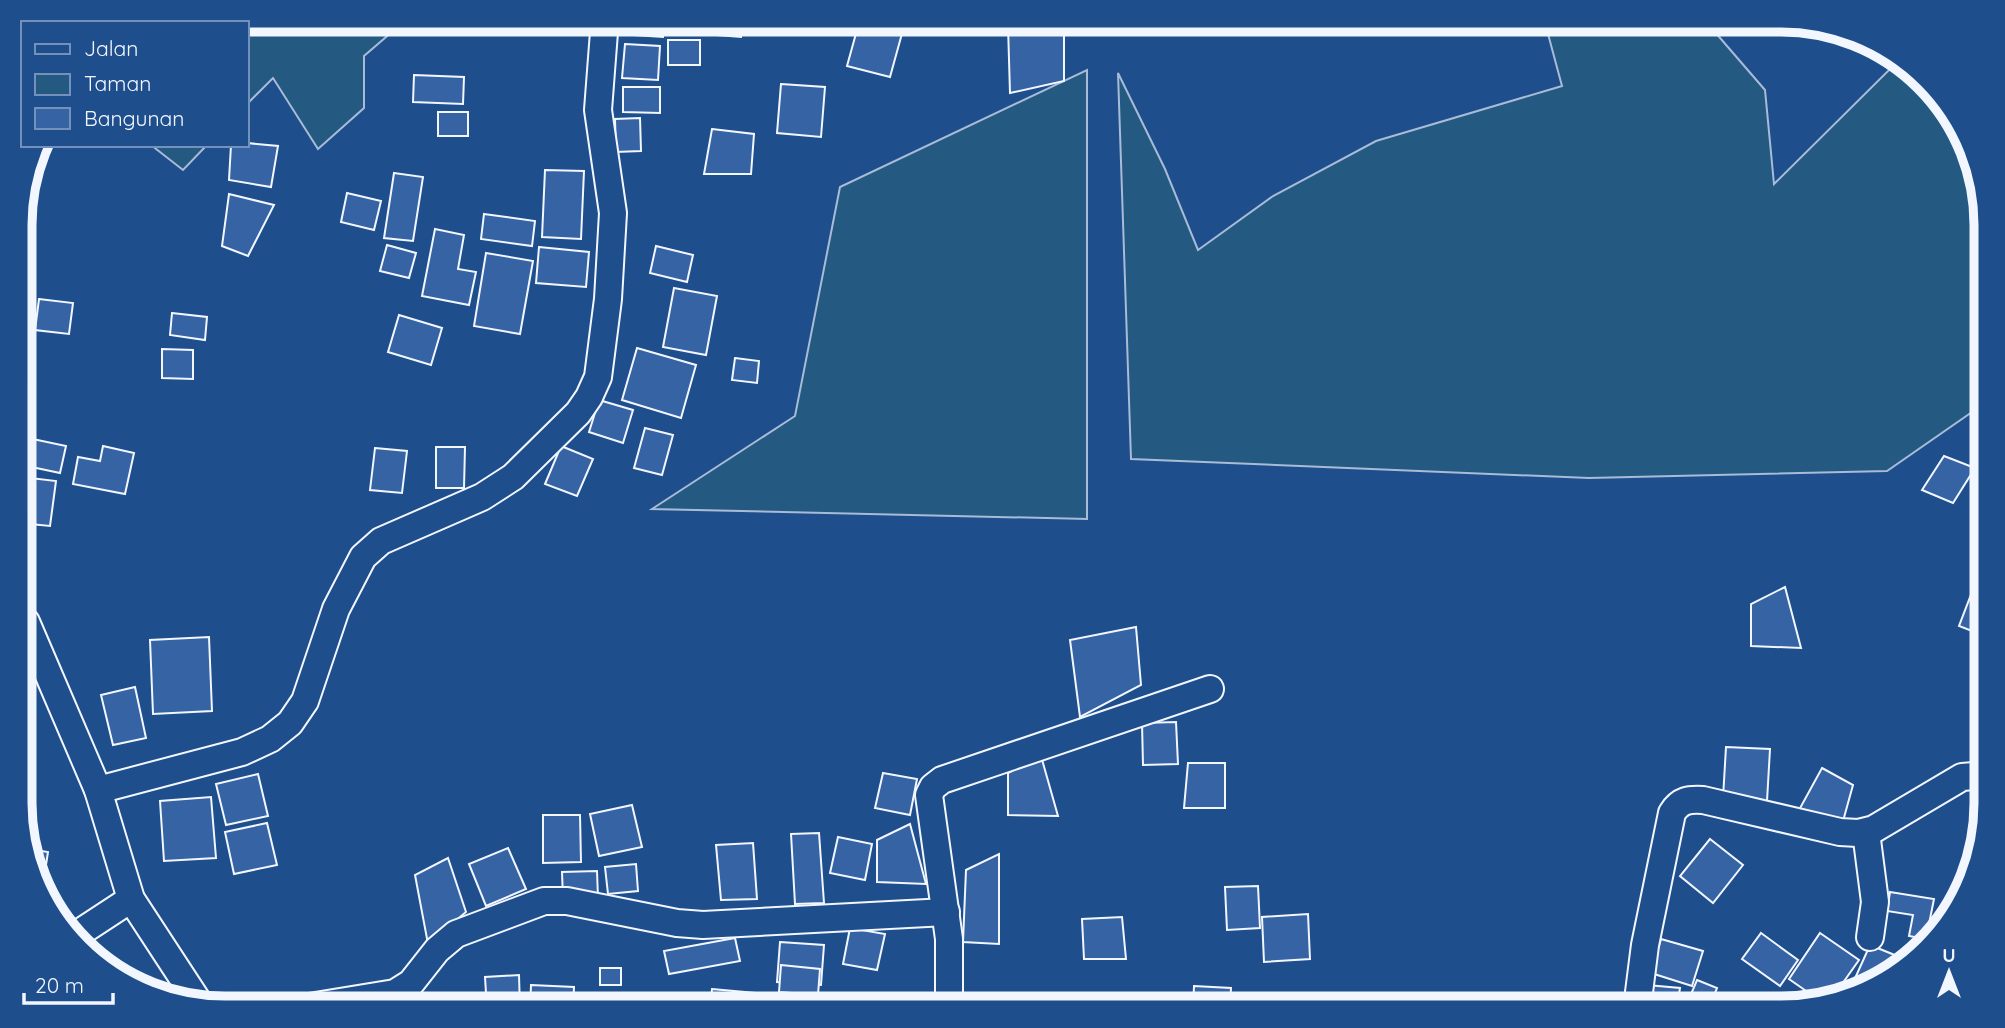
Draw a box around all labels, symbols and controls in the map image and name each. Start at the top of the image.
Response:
legend [21,21,248,147]
text: Jalan [84,35,138,61]
text: Taman [84,70,151,96]
text: Bangunan [84,105,184,131]
north arrow [1914,937,1984,1007]
text: U [1942,943,1956,967]
scale bar [24,962,114,1006]
text: 20 m [35,972,84,998]

